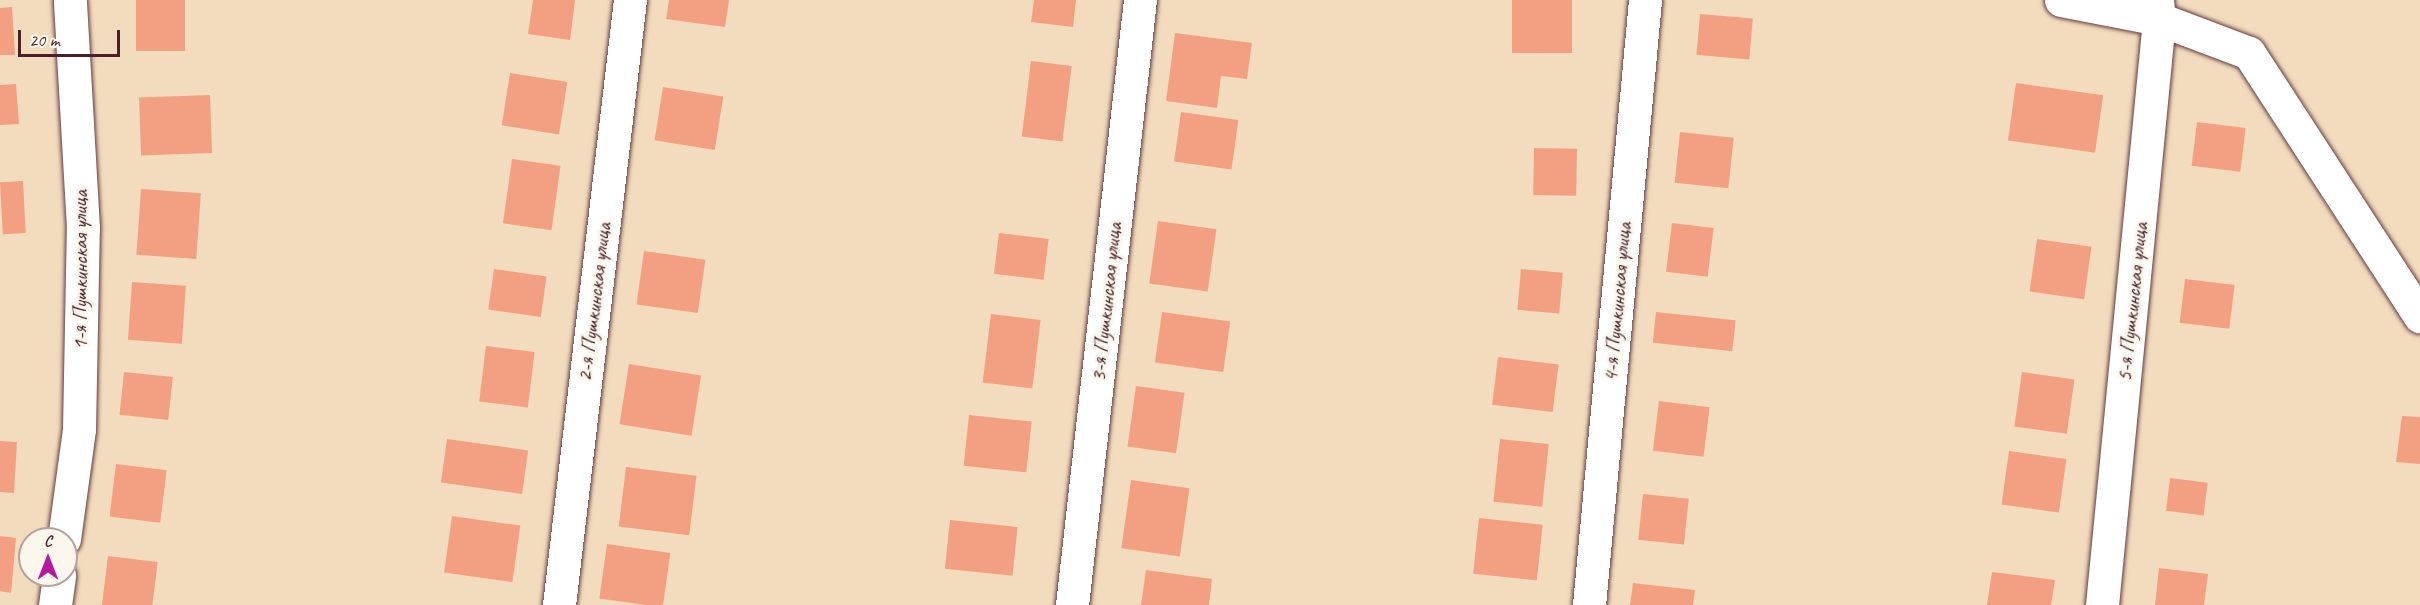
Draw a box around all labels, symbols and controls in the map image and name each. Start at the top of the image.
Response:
scale bar [21,18,123,56]
text: 20 m [29,29,60,51]
street label: 1-я Пушкинская улица [67,188,93,352]
street label: 2-я Пушкинская улица [572,219,616,385]
street label: 3-я Пушкинская улица [1085,219,1127,385]
street label: 4-я Пушкинская улица [1597,219,1637,385]
street label: 5-я Пушкинская улица [2111,219,2153,385]
north arrow [18,527,78,587]
text: С [44,531,52,551]

